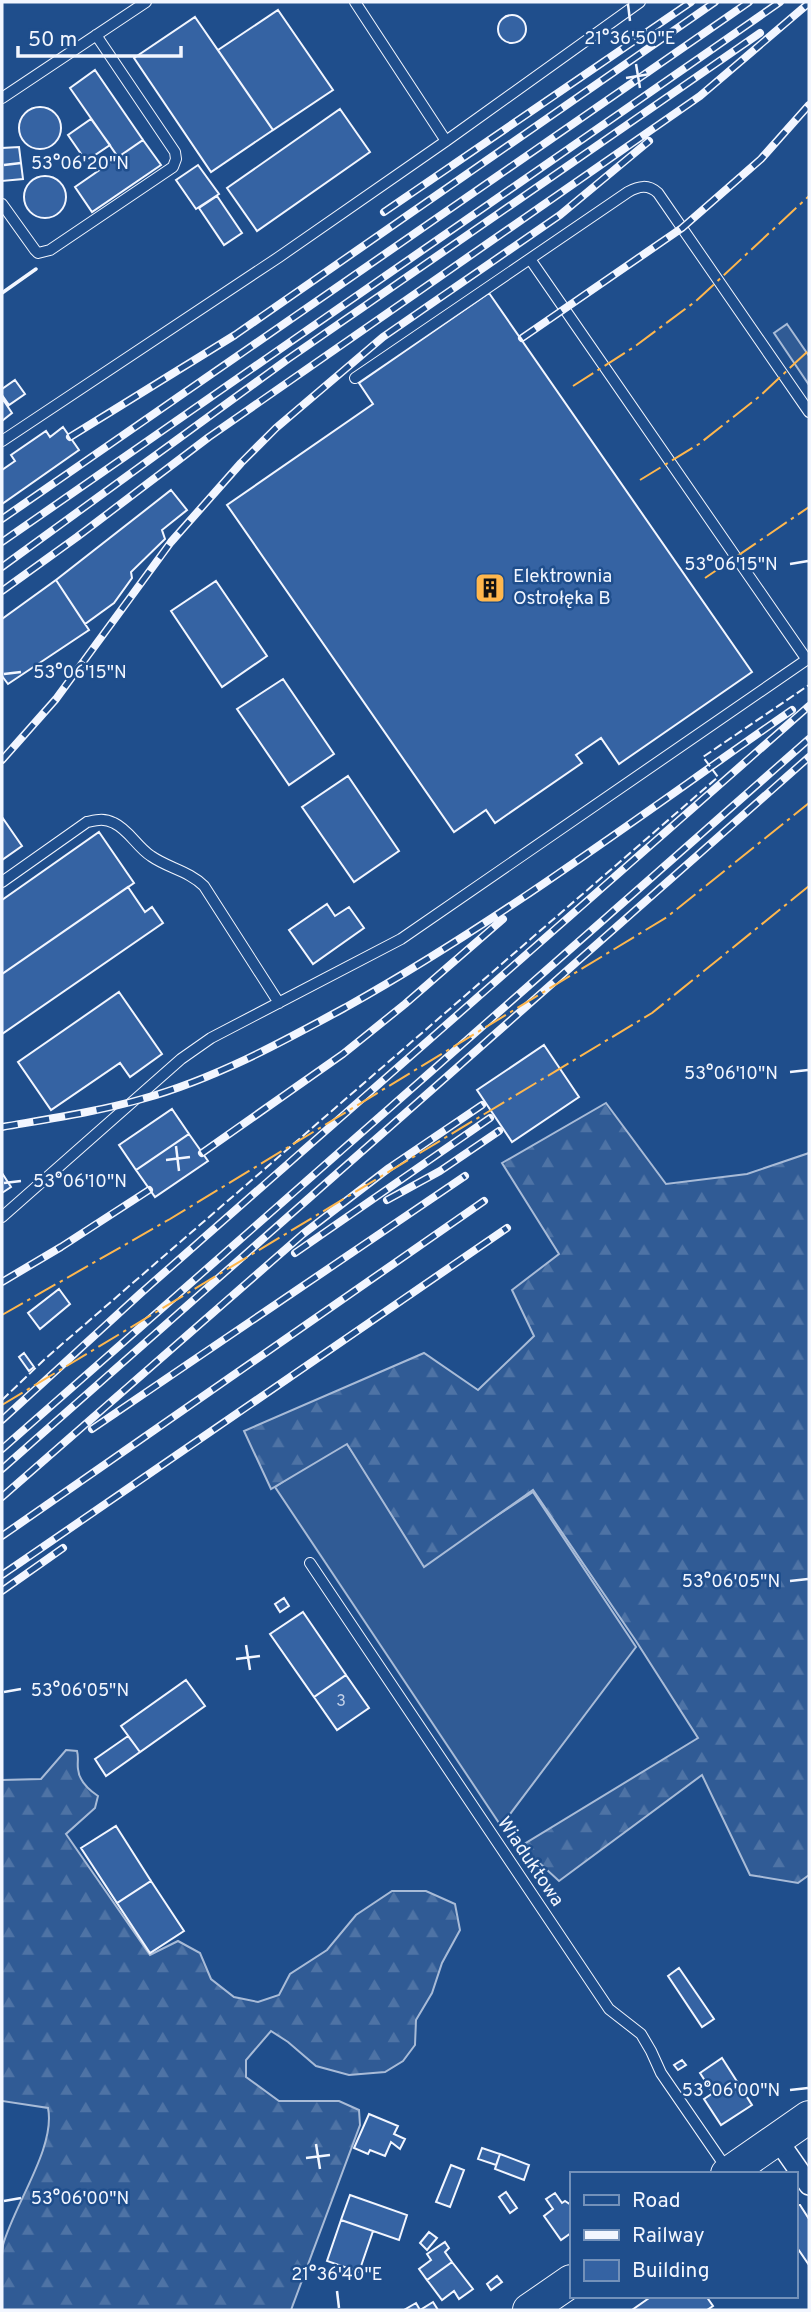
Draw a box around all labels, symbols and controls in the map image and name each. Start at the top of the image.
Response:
scale bar [18,14,180,58]
text: 50 m [28,27,77,54]
text: 21°36'50"E [584,28,676,51]
text: 53°06'20"N [31,153,129,176]
text: 53°06'15"N [684,554,778,577]
place label: Elektrownia Ostrołęka B [513,565,612,611]
building icon: Elektrownia Ostrołęka B [473,571,507,605]
text: 53°06'15"N [33,662,127,685]
text: 53°06'10"N [684,1063,778,1086]
text: 53°06'10"N [33,1171,127,1194]
text: 53°06'05"N [682,1571,780,1594]
text: 53°06'05"N [31,1680,129,1703]
house number: 3 [336,1692,346,1712]
street label: Wiaduktowa [491,1813,569,1911]
text: 53°06'00"N [682,2080,780,2103]
legend [570,2172,797,2298]
text: 53°06'00"N [31,2188,129,2211]
text: Road [632,2188,681,2215]
text: Railway [632,2223,705,2250]
text: Building [632,2258,710,2285]
text: 21°36'40"E [291,2264,383,2287]

